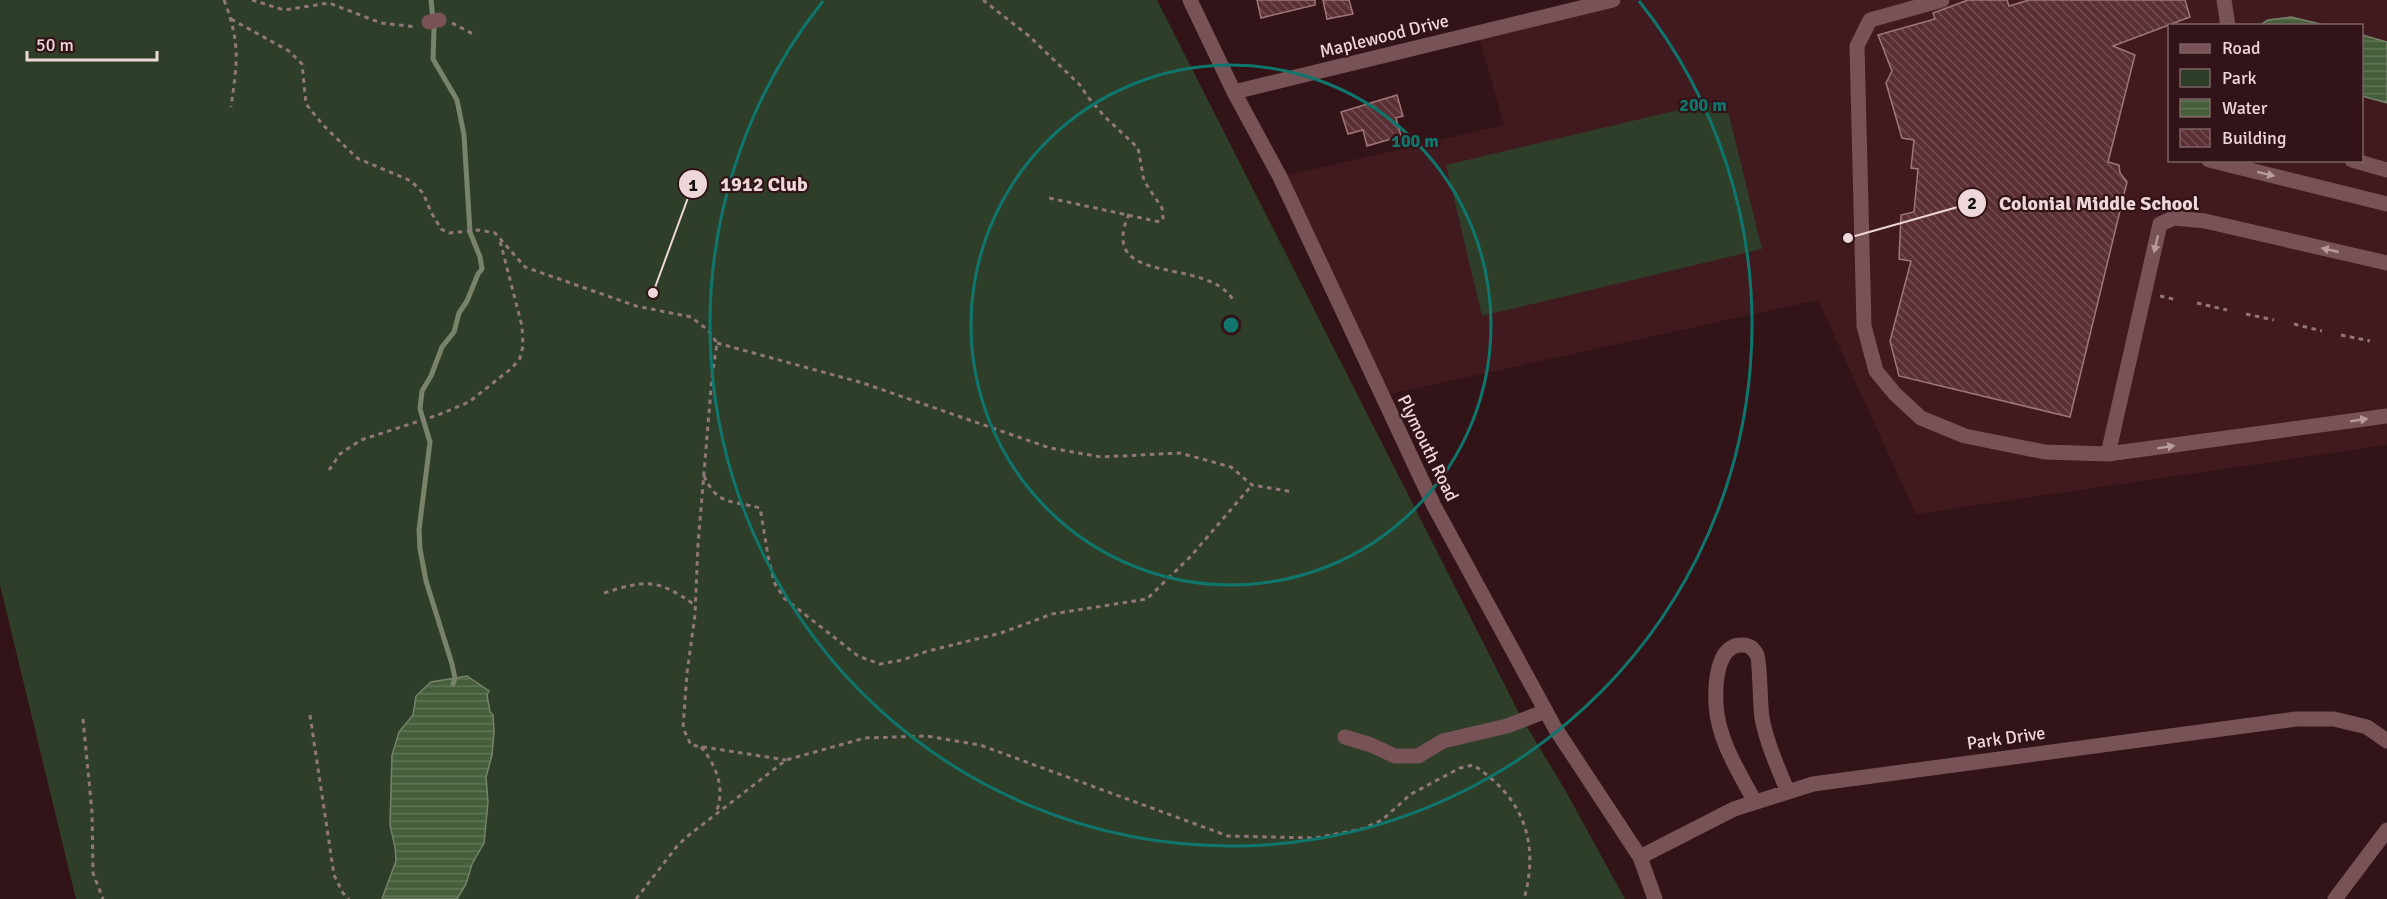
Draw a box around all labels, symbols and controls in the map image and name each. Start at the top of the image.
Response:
street label: Maplewood Drive [1317,9,1451,63]
scale bar [27,24,158,62]
legend [2168,24,2363,162]
text: 50 m [36,34,74,56]
text: Road [2222,37,2261,59]
text: Park [2222,67,2257,89]
text: 200 m [1679,94,1727,116]
text: Water [2222,97,2268,119]
text: Building [2222,127,2286,149]
text: 100 m [1391,130,1439,152]
callout: 1912 Club [678,165,819,203]
one-way arrow [2257,170,2276,180]
text: 1912 Club [720,172,808,197]
text: 1 [688,174,698,196]
callout: Colonial Middle School [1957,184,2211,222]
text: Colonial Middle School [1999,191,2199,216]
text: 2 [1967,192,1977,214]
one-way arrow [2151,235,2160,254]
one-way arrow [2320,245,2339,254]
centre of rings [1221,315,1241,335]
street label: Plymouth Road [1393,391,1463,505]
one-way arrow [2350,416,2369,425]
one-way arrow [2157,442,2176,451]
street label: Park Drive [1965,722,2047,754]

